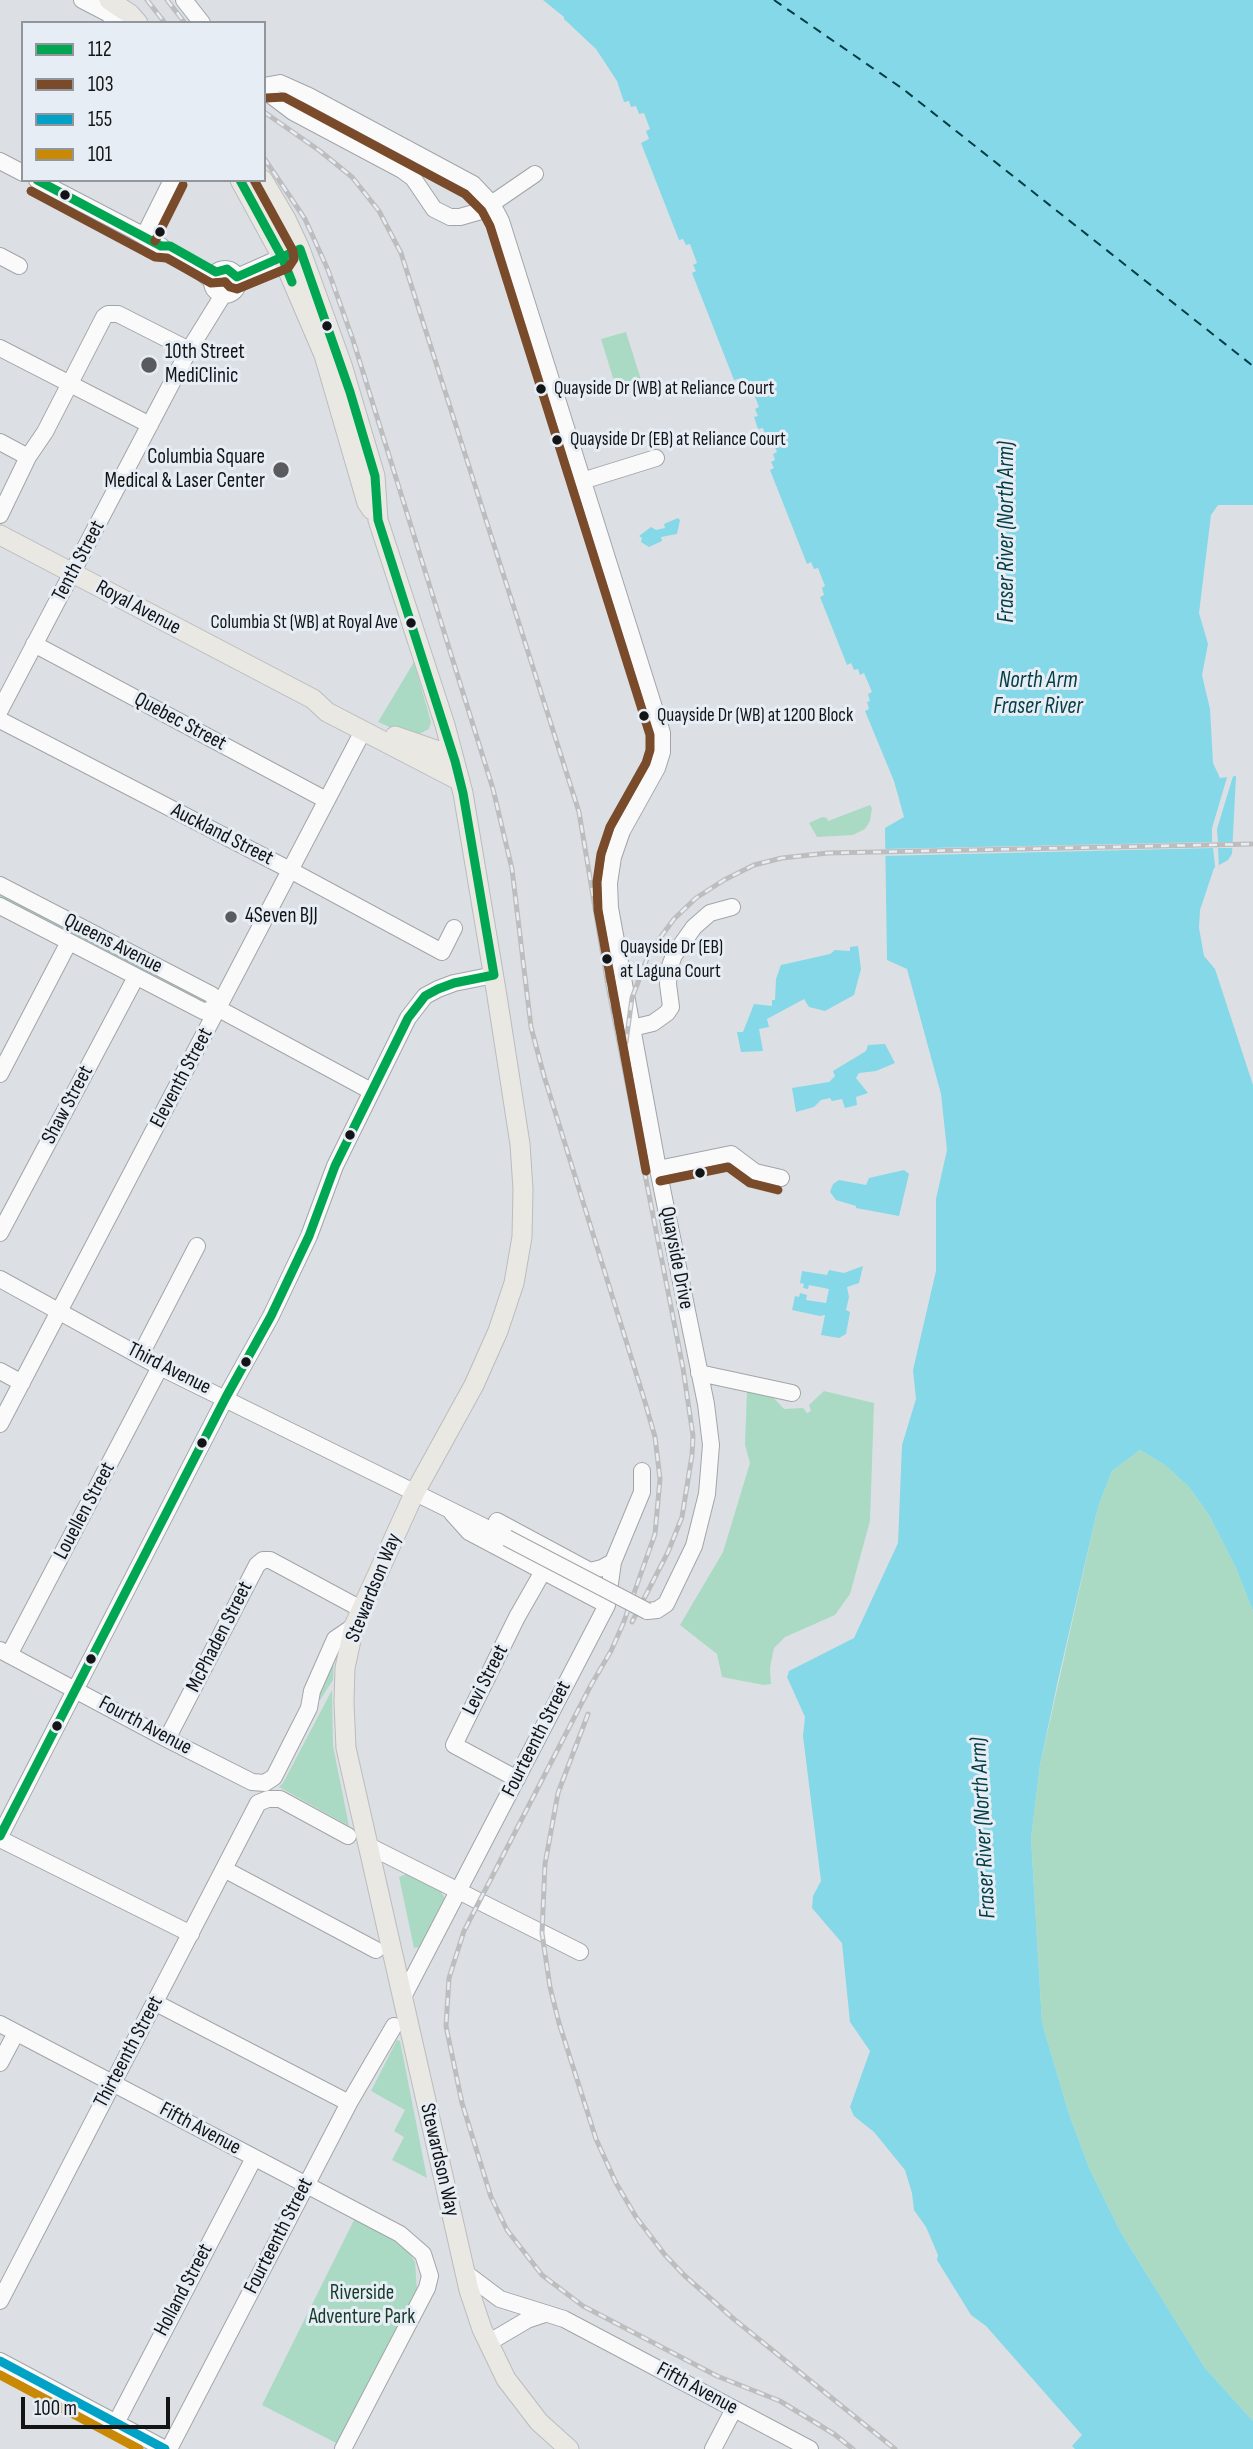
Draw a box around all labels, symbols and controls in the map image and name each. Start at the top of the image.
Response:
legend [21,21,266,182]
text: 112 [88,37,112,62]
text: 103 [88,72,114,97]
text: 155 [88,107,112,132]
text: 101 [88,142,112,167]
unlabelled marker [58,188,72,202]
unlabelled marker [153,225,167,239]
unlabelled marker [320,319,334,333]
place label: 10th Street MediClinic [165,340,245,390]
marker: 10th Street MediClinic [139,355,159,375]
place label: Quayside Dr (WB) at Reliance Court [554,378,774,400]
marker: Quayside Dr (WB) at Reliance Court [534,382,548,396]
place label: Quayside Dr (EB) at Reliance Court [570,429,786,451]
marker: Quayside Dr (EB) at Reliance Court [550,433,564,447]
water label: Fraser River (North Arm) [993,441,1021,623]
place label: Columbia Square Medical & Laser Center [105,445,265,495]
marker: Columbia Square Medical & Laser Center [271,460,291,480]
street label: Tenth Street [47,516,111,606]
street label: Royal Avenue [91,575,185,641]
place label: Columbia St (WB) at Royal Ave [211,612,398,634]
marker: Columbia St (WB) at Royal Ave [404,616,418,630]
water label: North Arm Fraser River [993,667,1083,721]
street label: Quebec Street [130,687,230,757]
place label: Quayside Dr (WB) at 1200 Block [657,705,853,727]
marker: Quayside Dr (WB) at 1200 Block [637,709,651,723]
street label: Auckland Street [167,798,277,872]
place label: 4Seven BJJ [245,904,318,930]
street label: Queens Avenue [60,908,166,980]
marker: 4Seven BJJ [223,909,239,925]
place label: Quayside Dr (EB) at Laguna Court [620,937,723,981]
marker: Quayside Dr (EB) at Laguna Court [600,952,614,966]
street label: Eleventh Street [145,1024,219,1132]
street label: Shaw Street [37,1061,99,1149]
unlabelled marker [343,1128,357,1142]
unlabelled marker [693,1166,707,1180]
street label: Quayside Drive [654,1205,698,1311]
street label: Third Avenue [123,1337,215,1401]
unlabelled marker [239,1355,253,1369]
unlabelled marker [195,1436,209,1450]
street label: Louellen Street [49,1458,121,1564]
street label: Stewardson Way [341,1530,407,1646]
street label: McPhaden Street [181,1578,259,1696]
street label: Levi Street [458,1641,514,1719]
unlabelled marker [84,1652,98,1666]
street label: Fourteenth Street [497,1677,577,1801]
street label: Fourth Avenue [94,1691,196,1761]
unlabelled marker [50,1719,64,1733]
water label: Fraser River (North Arm) [965,1737,1003,1919]
street label: Thirteenth Street [89,1992,169,2112]
street label: Fifth Avenue [155,2097,245,2161]
street label: Stewardson Way [414,2101,464,2219]
street label: Fourteenth Street [239,2174,319,2298]
street label: Holland Street [149,2240,219,2340]
park label: Riverside Adventure Park [309,2281,415,2331]
street label: Fifth Avenue [652,2357,742,2421]
scale bar [24,2382,173,2426]
text: 100 m [34,2396,77,2421]

